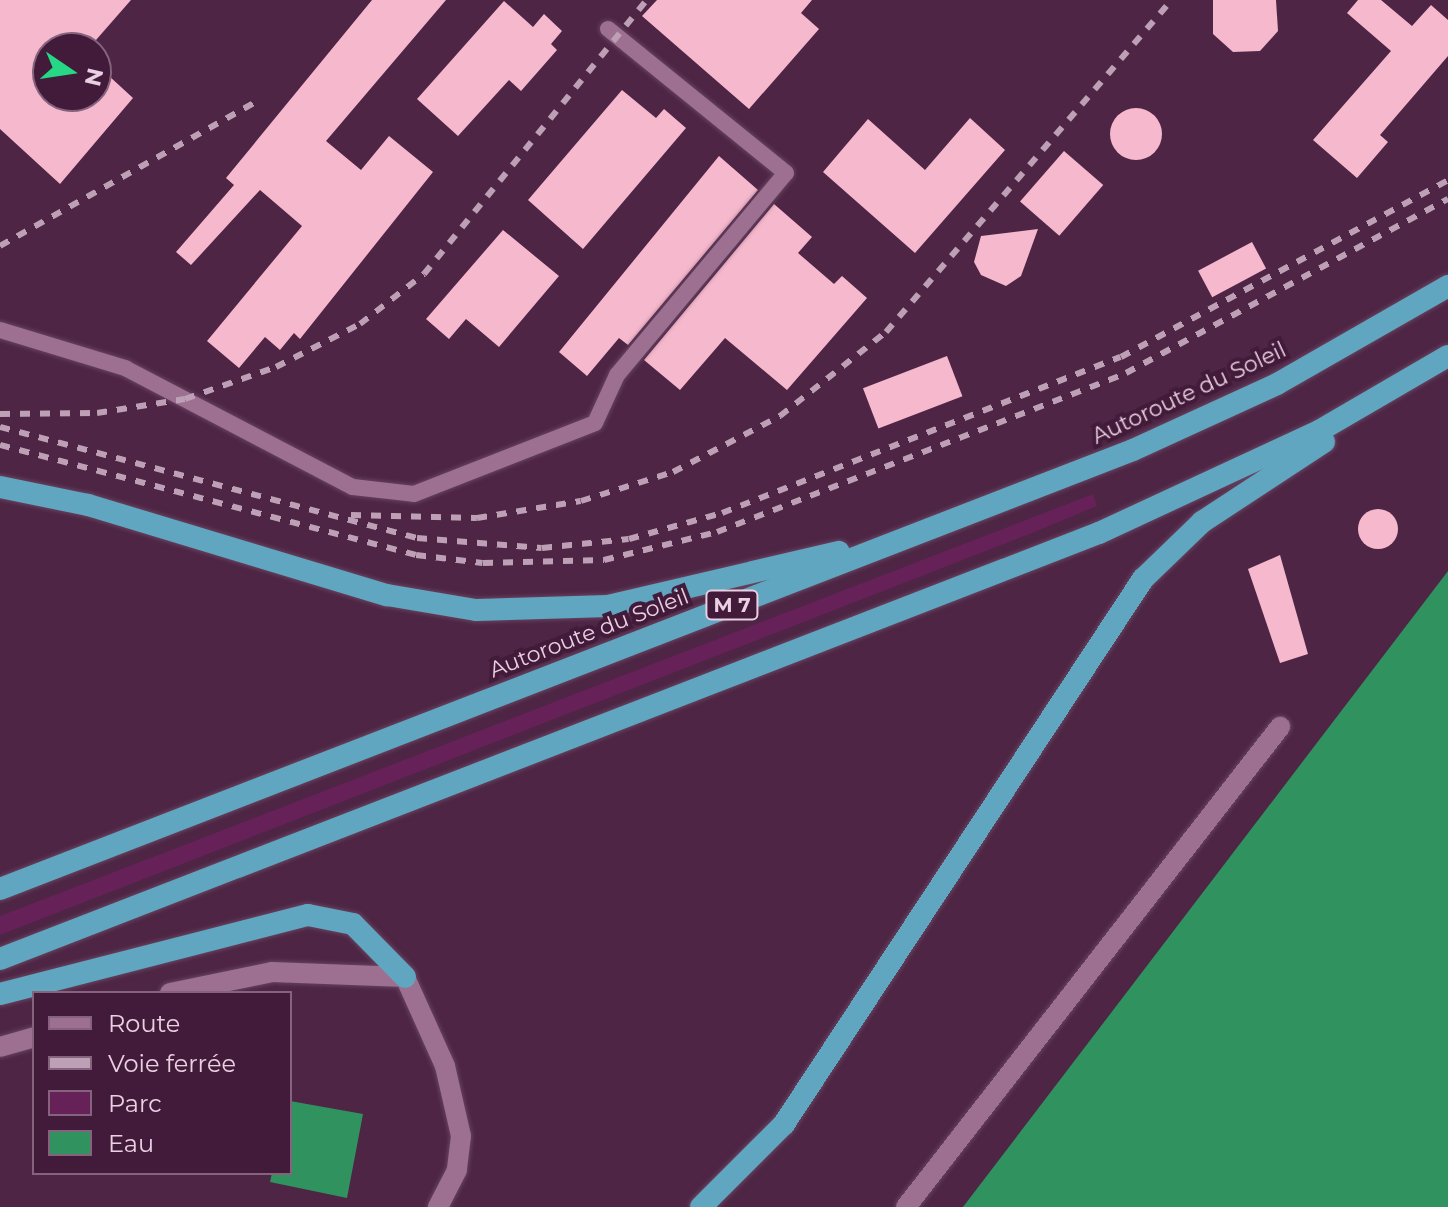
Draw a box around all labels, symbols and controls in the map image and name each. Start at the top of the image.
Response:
north arrow [32,32,112,112]
text: N [79,65,109,89]
street label: Autoroute du Soleil [1088,336,1290,450]
street label: Autoroute du Soleil [486,583,692,683]
road number: M 7 [704,589,760,621]
legend [32,991,292,1175]
text: Route [108,1009,180,1038]
text: Voie ferrée [108,1049,236,1078]
text: Parc [108,1089,162,1118]
text: Eau [108,1129,154,1158]

